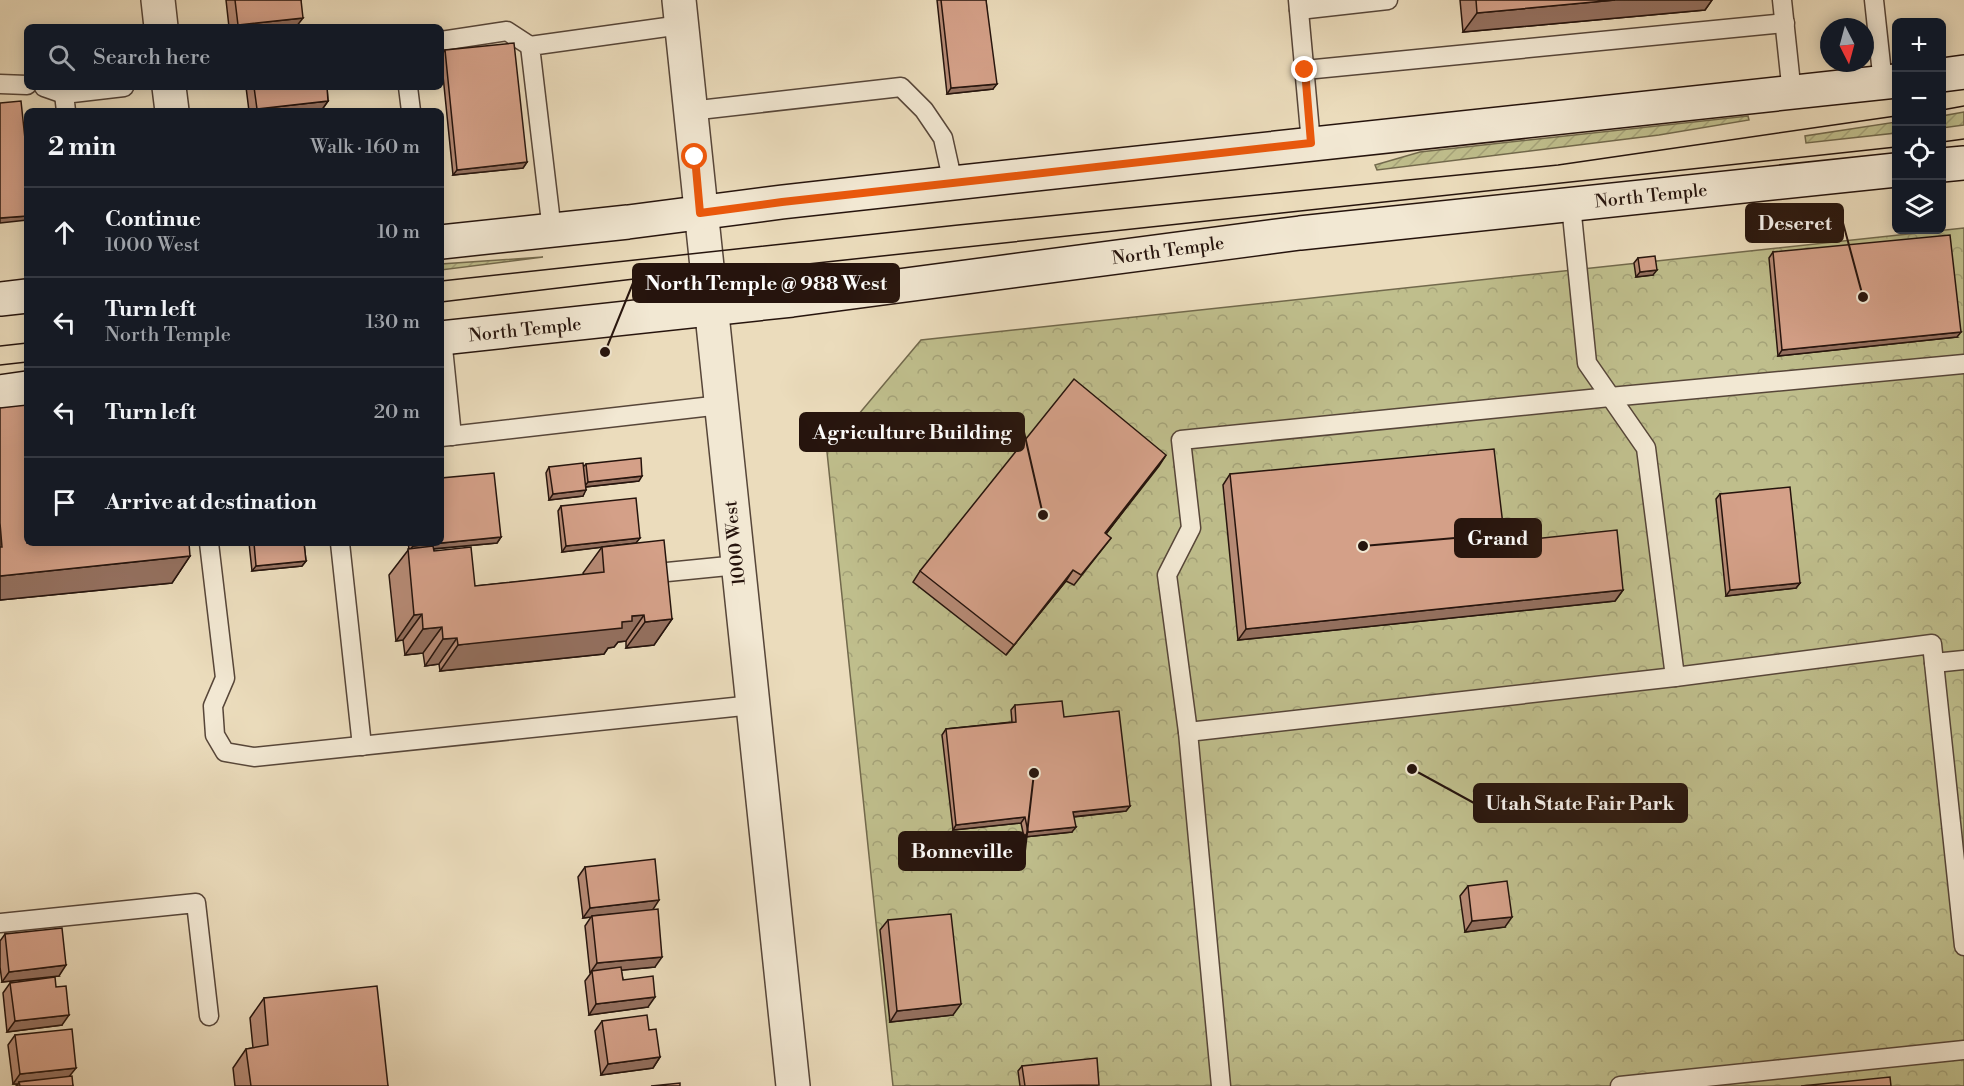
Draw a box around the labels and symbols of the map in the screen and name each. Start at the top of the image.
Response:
north arrow [1820,18,1874,72]
route end [1291,56,1317,82]
route start [681,143,707,169]
street label: North Temple [1593,179,1709,213]
callout: Deseret [1746,204,1843,242]
text: Deseret [1758,212,1833,237]
street label: North Temple [1110,232,1226,270]
callout: North Temple @ 988 West [633,264,899,302]
text: North Temple @ 988 West [645,272,888,297]
street label: North Temple [467,313,583,347]
callout: Agriculture Building [800,413,1024,451]
text: Agriculture Building [811,421,1012,446]
street label: 1000 West [719,499,751,587]
callout: Grand [1455,519,1541,557]
text: Grand [1467,527,1529,552]
callout: Utah State Fair Park [1474,784,1687,822]
text: Utah State Fair Park [1485,792,1675,817]
callout: Bonneville [899,832,1025,870]
text: Bonneville [911,840,1013,865]

